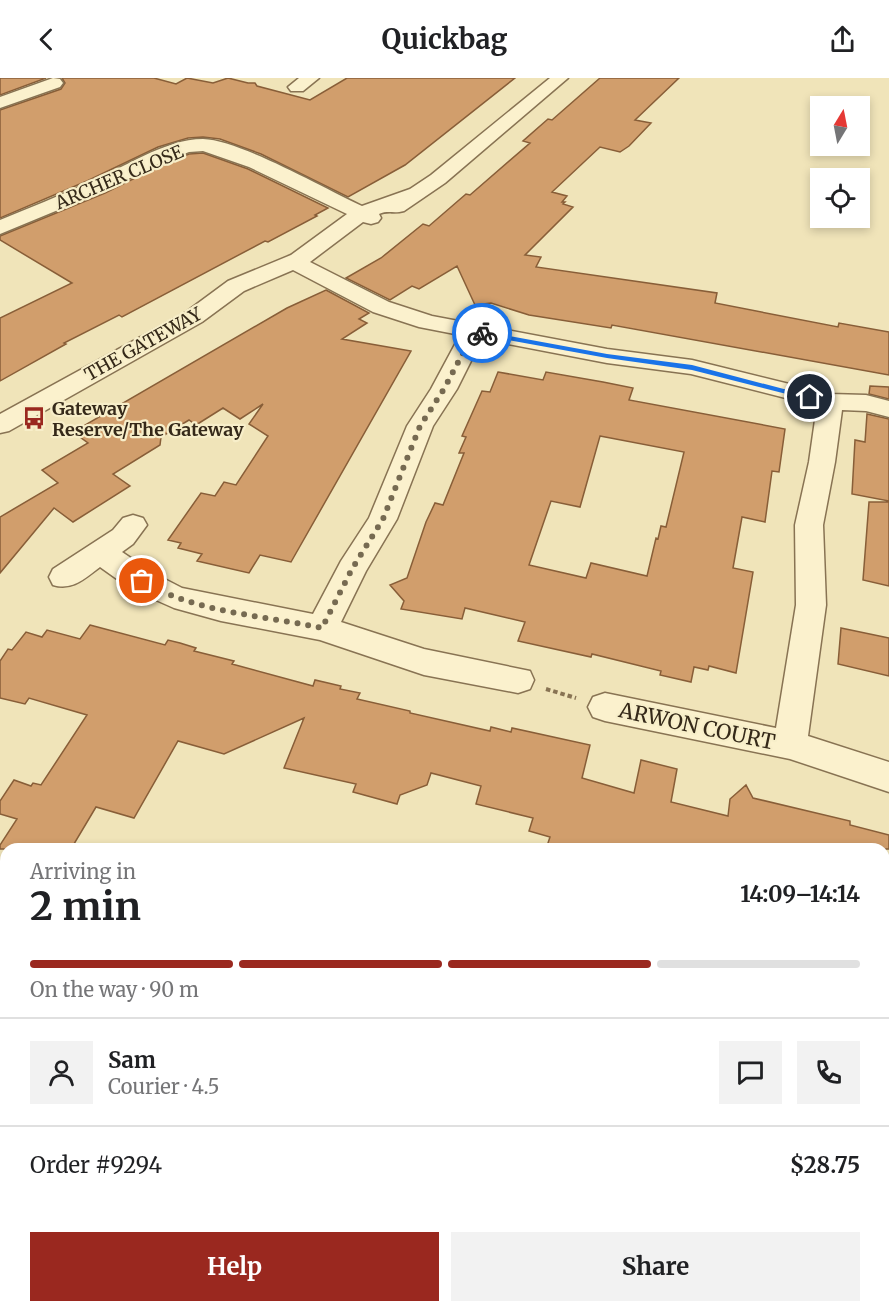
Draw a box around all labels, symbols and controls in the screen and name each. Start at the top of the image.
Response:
text: Quickbag [382,22,507,56]
icon: back [30,23,63,56]
icon: share [826,23,859,56]
north arrow [810,96,870,156]
map controls [810,96,870,228]
street label: ARCHER CLOSE [50,139,187,215]
button: locate [810,168,870,228]
street label: THE GATEWAY [80,302,206,386]
courier [452,303,512,363]
icon: bike [466,317,499,350]
pin [784,371,835,422]
icon: home [793,380,826,413]
place label: Gateway Reserve/The Gateway [52,397,244,441]
bus stop icon: Gateway Reserve/The Gateway [21,405,47,431]
pin [116,555,167,606]
icon: bag [125,564,158,597]
street label: ARWON COURT [615,696,778,756]
text: Arriving in [30,859,136,884]
text: 14:09–14:14 [740,880,860,908]
text: 2 min [30,882,141,931]
text: On the way · 90 m [30,977,199,1002]
button: person [30,1041,93,1104]
button: chat [719,1041,782,1104]
button: phone [797,1041,860,1104]
text: Sam [108,1046,156,1074]
text: Courier · 4.5 [108,1074,220,1099]
text: Order #9294 [30,1151,162,1179]
text: $28.75 [790,1151,860,1179]
button: Help [30,1232,439,1301]
button: Share [451,1232,860,1301]

